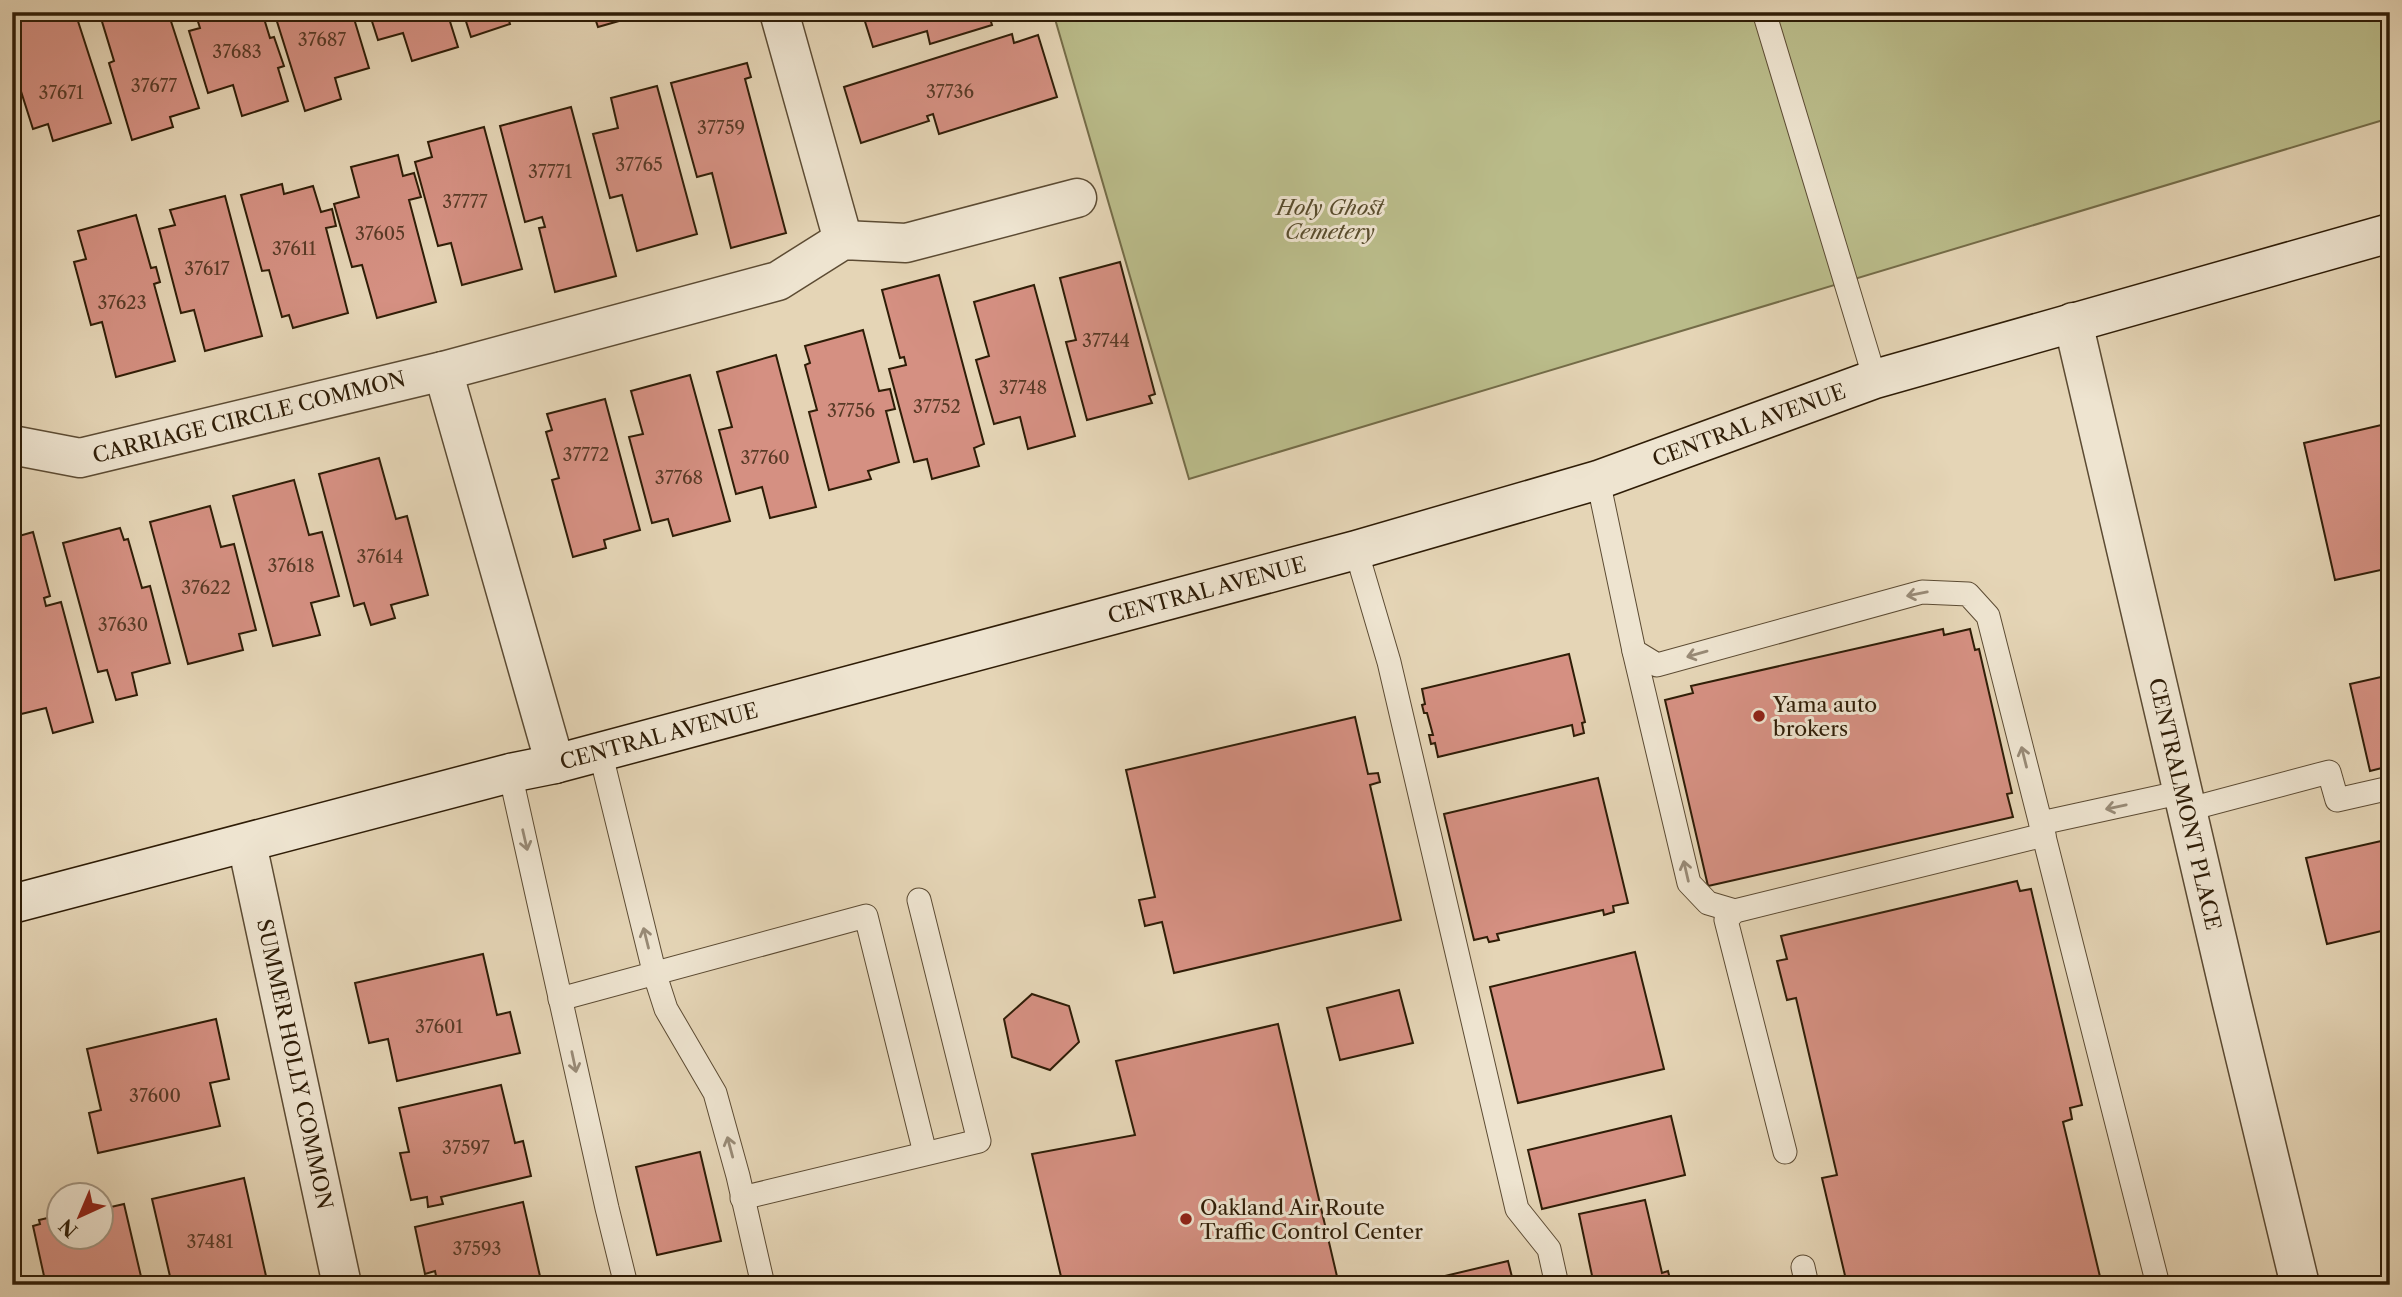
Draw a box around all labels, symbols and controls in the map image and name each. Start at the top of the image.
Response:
house number: 37687 [298,29,346,51]
house number: 37683 [212,41,262,63]
house number: 37677 [131,75,177,97]
house number: 37736 [926,81,974,103]
house number: 37671 [38,82,84,104]
house number: 37759 [697,117,745,139]
house number: 37765 [615,154,663,176]
house number: 37771 [528,161,572,183]
house number: 37777 [442,191,488,213]
park label: Holy Ghost Cemetery [1274,195,1385,244]
house number: 37605 [355,223,405,245]
house number: 37611 [272,238,316,260]
house number: 37617 [184,258,230,280]
house number: 37623 [97,292,147,314]
house number: 37744 [1082,330,1130,352]
street label: CARRIAGE CIRCLE COMMON [90,366,408,468]
house number: 37748 [999,377,1047,399]
street label: CENTRAL AVENUE [1649,378,1849,472]
house number: 37752 [913,396,961,418]
house number: 37756 [827,400,875,422]
house number: 37772 [563,444,609,466]
house number: 37760 [740,447,790,469]
house number: 37768 [655,467,703,489]
house number: 37614 [357,546,403,568]
street label: CENTRAL AVENUE [1105,552,1309,628]
house number: 37618 [267,555,315,577]
house number: 37622 [181,577,231,599]
one-way arrow [1906,588,1928,601]
house number: 37630 [98,614,148,636]
one-way arrow [1686,648,1709,661]
street label: CENTRALMONT PLACE [2144,676,2226,932]
place label: Yama auto brokers [1772,692,1877,741]
street label: CENTRAL AVENUE [557,698,761,774]
marker: Yama auto brokers [1751,708,1767,724]
one-way arrow [2017,746,2030,769]
one-way arrow [2105,800,2128,814]
one-way arrow [519,828,532,851]
one-way arrow [1679,860,1692,883]
street label: SUMMER HOLLY COMMON [252,916,338,1212]
one-way arrow [639,927,652,949]
house number: 37601 [415,1016,463,1038]
one-way arrow [568,1050,582,1073]
house number: 37600 [129,1085,181,1107]
one-way arrow [723,1136,736,1159]
house number: 37597 [442,1137,490,1159]
north arrow [46,1182,116,1252]
place label: Oakland Air Route Traffic Control Center [1200,1195,1423,1244]
marker: Oakland Air Route Traffic Control Center [1178,1211,1194,1227]
text: N [55,1214,82,1242]
house number: 37481 [187,1231,234,1253]
house number: 37593 [453,1238,502,1260]

